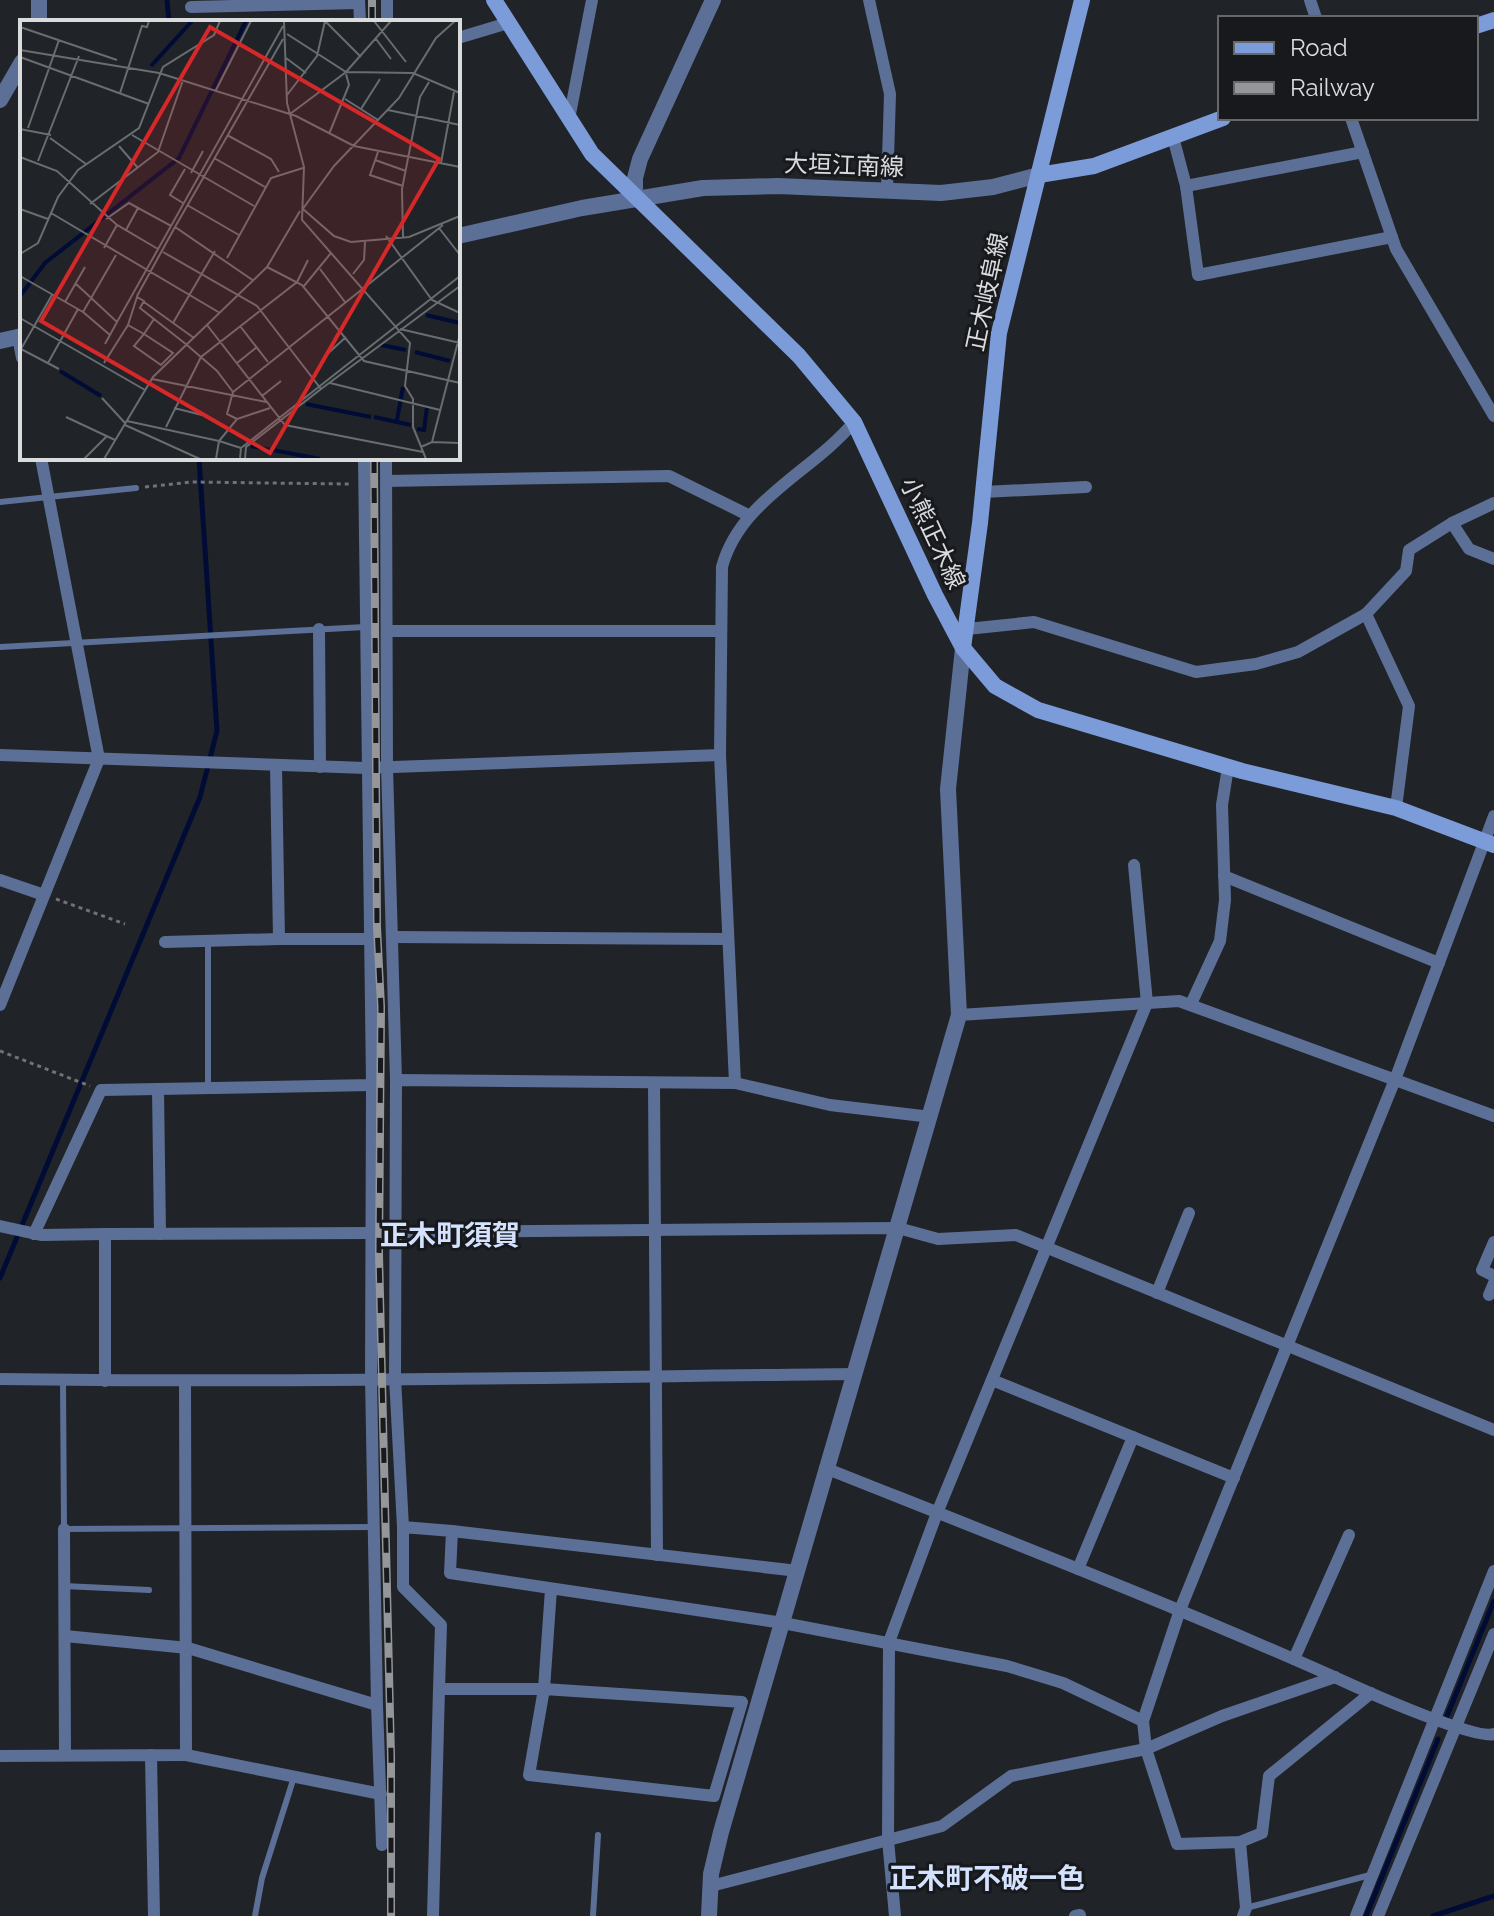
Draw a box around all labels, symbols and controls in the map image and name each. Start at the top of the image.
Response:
legend [1218,16,1478,120]
inset map [20,20,460,460]
text: Road [1290,33,1348,62]
text: Railway [1290,73,1375,102]
street label: 大垣江南線 [784,148,904,182]
street label: 正木岐阜線 [960,230,1014,354]
street label: 小熊正木線 [895,472,971,594]
district label: 正木町須賀 [380,1219,520,1252]
district label: 正木町不破一色 [889,1862,1085,1895]

